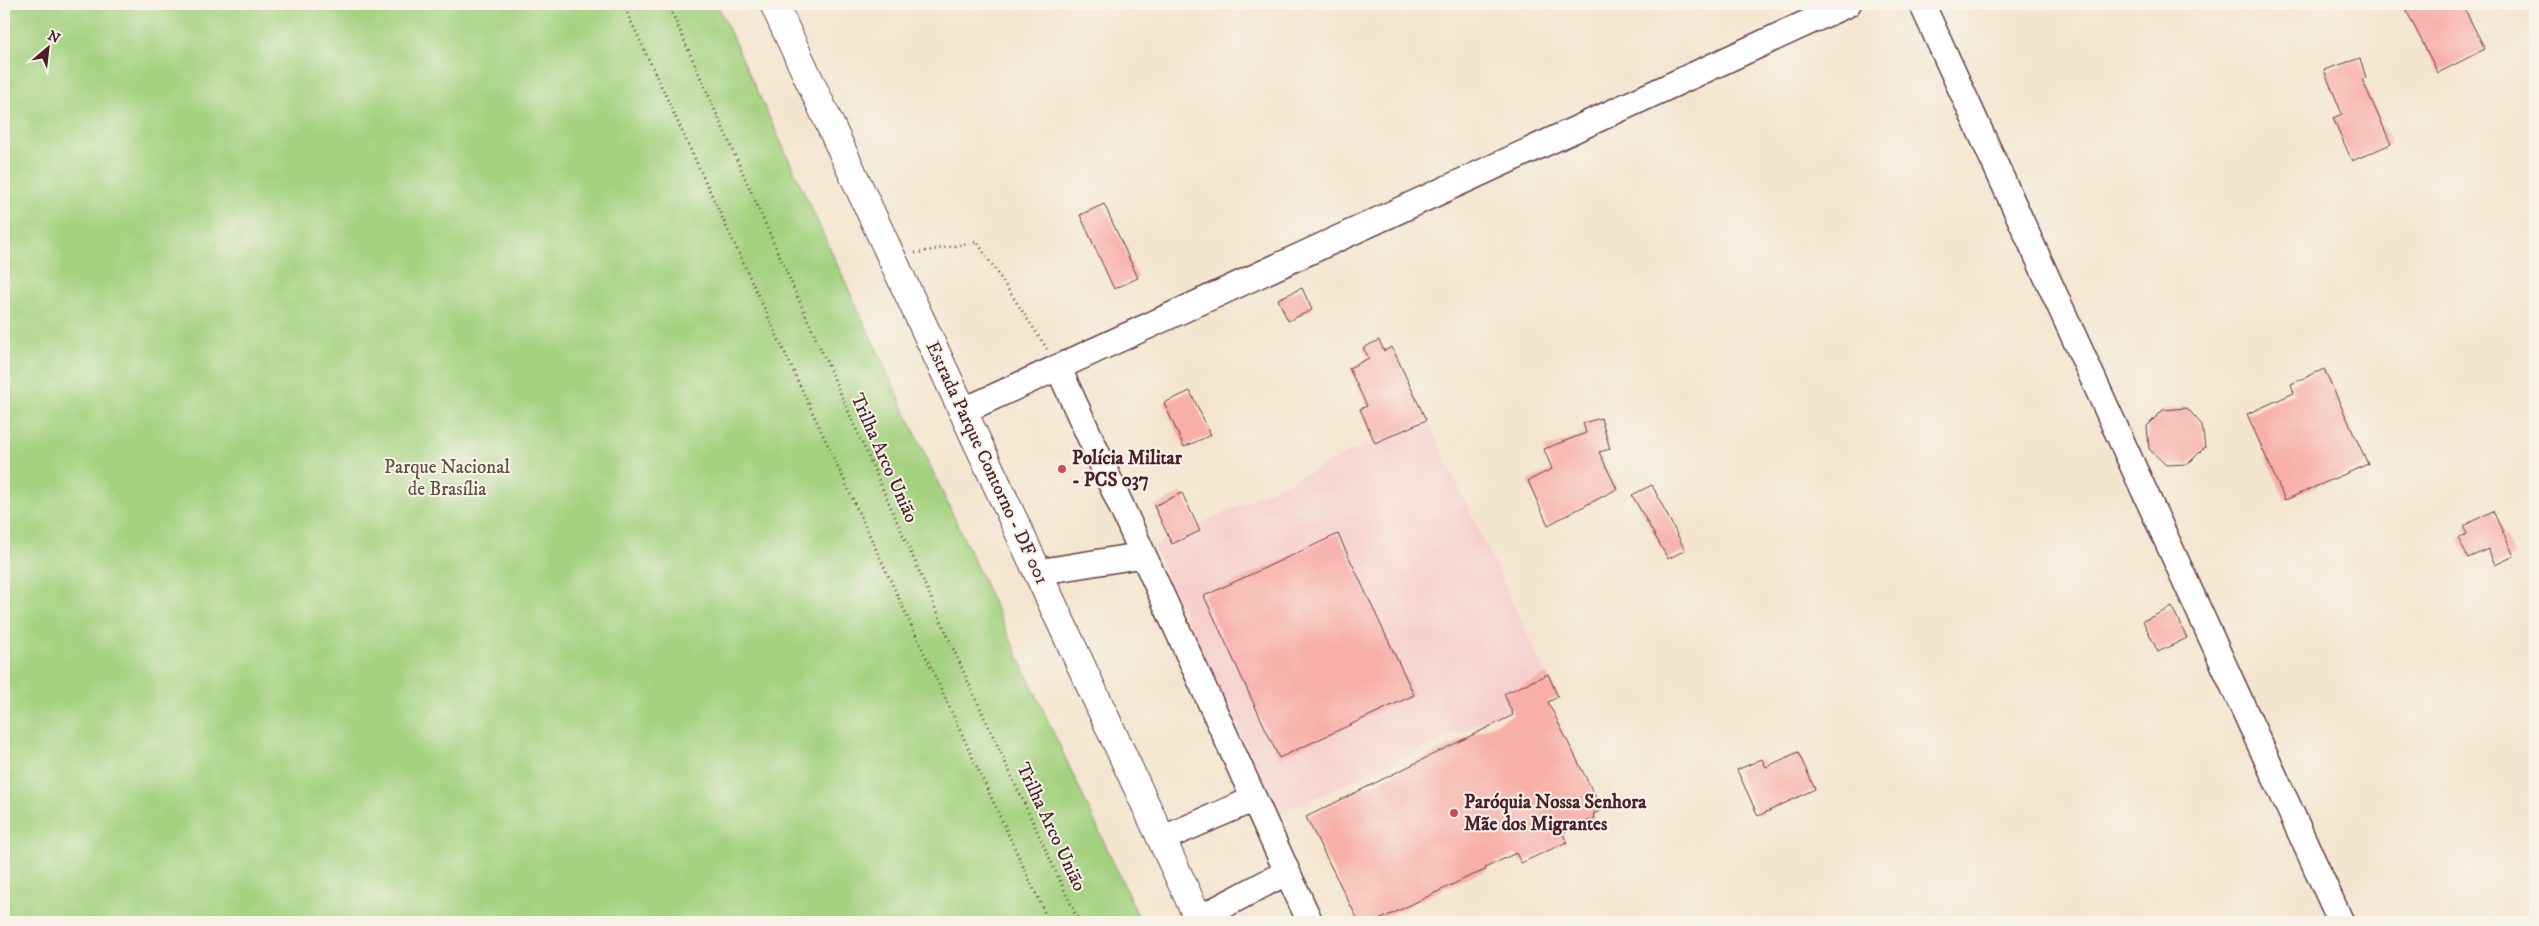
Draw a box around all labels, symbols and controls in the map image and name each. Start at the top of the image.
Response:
north arrow [22,22,72,72]
text: N [44,27,63,48]
street label: Estrada Parque Contorno - DF 001 [920,338,1053,589]
street label: Trilha Arco União [845,390,923,526]
place label: Polícia Militar - PCS 037 [1072,447,1183,492]
park label: Parque Nacional de Brasília [384,456,510,501]
marker: Polícia Militar - PCS 037 [1056,463,1068,475]
street label: Trilha Arco União [1011,759,1091,895]
place label: Paróquia Nossa Senhora Mãe dos Migrantes [1464,791,1647,836]
marker: Paróquia Nossa Senhora Mãe dos Migrantes [1448,807,1460,819]

